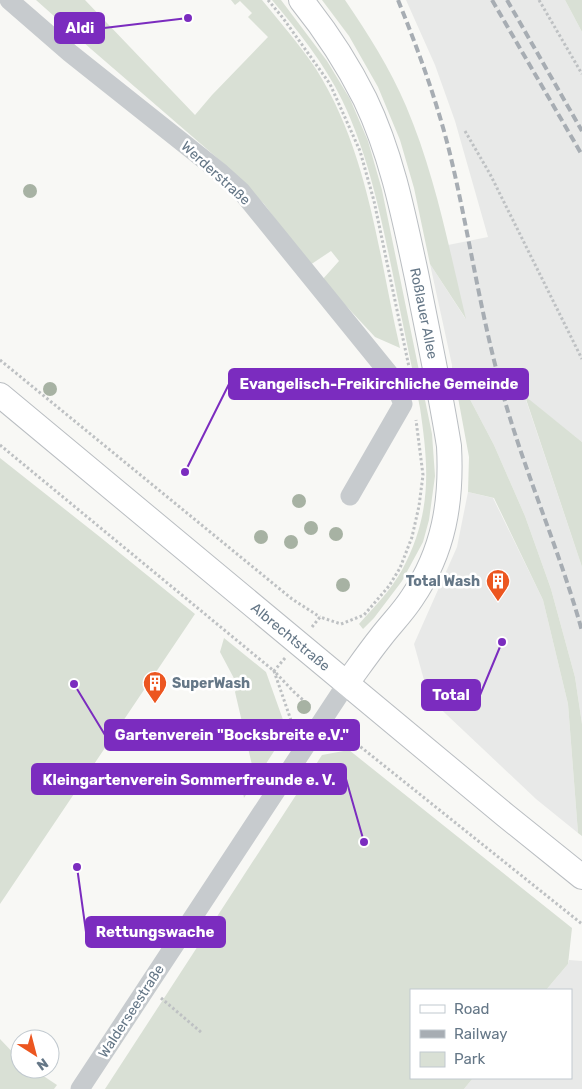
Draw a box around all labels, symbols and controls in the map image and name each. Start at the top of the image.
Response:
callout: Aldi [55,13,104,43]
text: Aldi [66,19,94,37]
street label: Werderstraße [178,138,254,209]
street label: Roßlauer Allee [406,266,441,361]
callout: Evangelisch-Freikirchliche Gemeinde [229,369,528,399]
text: Evangelisch-Freikirchliche Gemeinde [239,375,519,393]
building icon: Total Wash [485,568,511,602]
place label: Total Wash [406,573,480,590]
street label: Albrechtstraße [247,599,333,675]
building icon: SuperWash [142,670,168,704]
place label: SuperWash [172,675,250,692]
callout: Total [422,680,480,710]
text: Total [432,686,470,704]
callout: Gartenverein "Bocksbreite e.V." [105,720,359,750]
text: Gartenverein "Bocksbreite e.V." [115,726,349,744]
callout: Kleingartenverein Sommerfreunde e. V. [32,764,346,794]
text: Kleingartenverein Sommerfreunde e. V. [42,771,336,789]
callout: Rettungswache [86,917,225,947]
text: Rettungswache [96,923,214,941]
street label: Walderseestraße [95,961,168,1061]
legend [410,989,572,1079]
text: Road [454,1000,490,1018]
text: Railway [454,1025,508,1043]
north arrow [10,1029,60,1079]
text: Park [454,1050,485,1068]
text: N [33,1054,51,1074]

